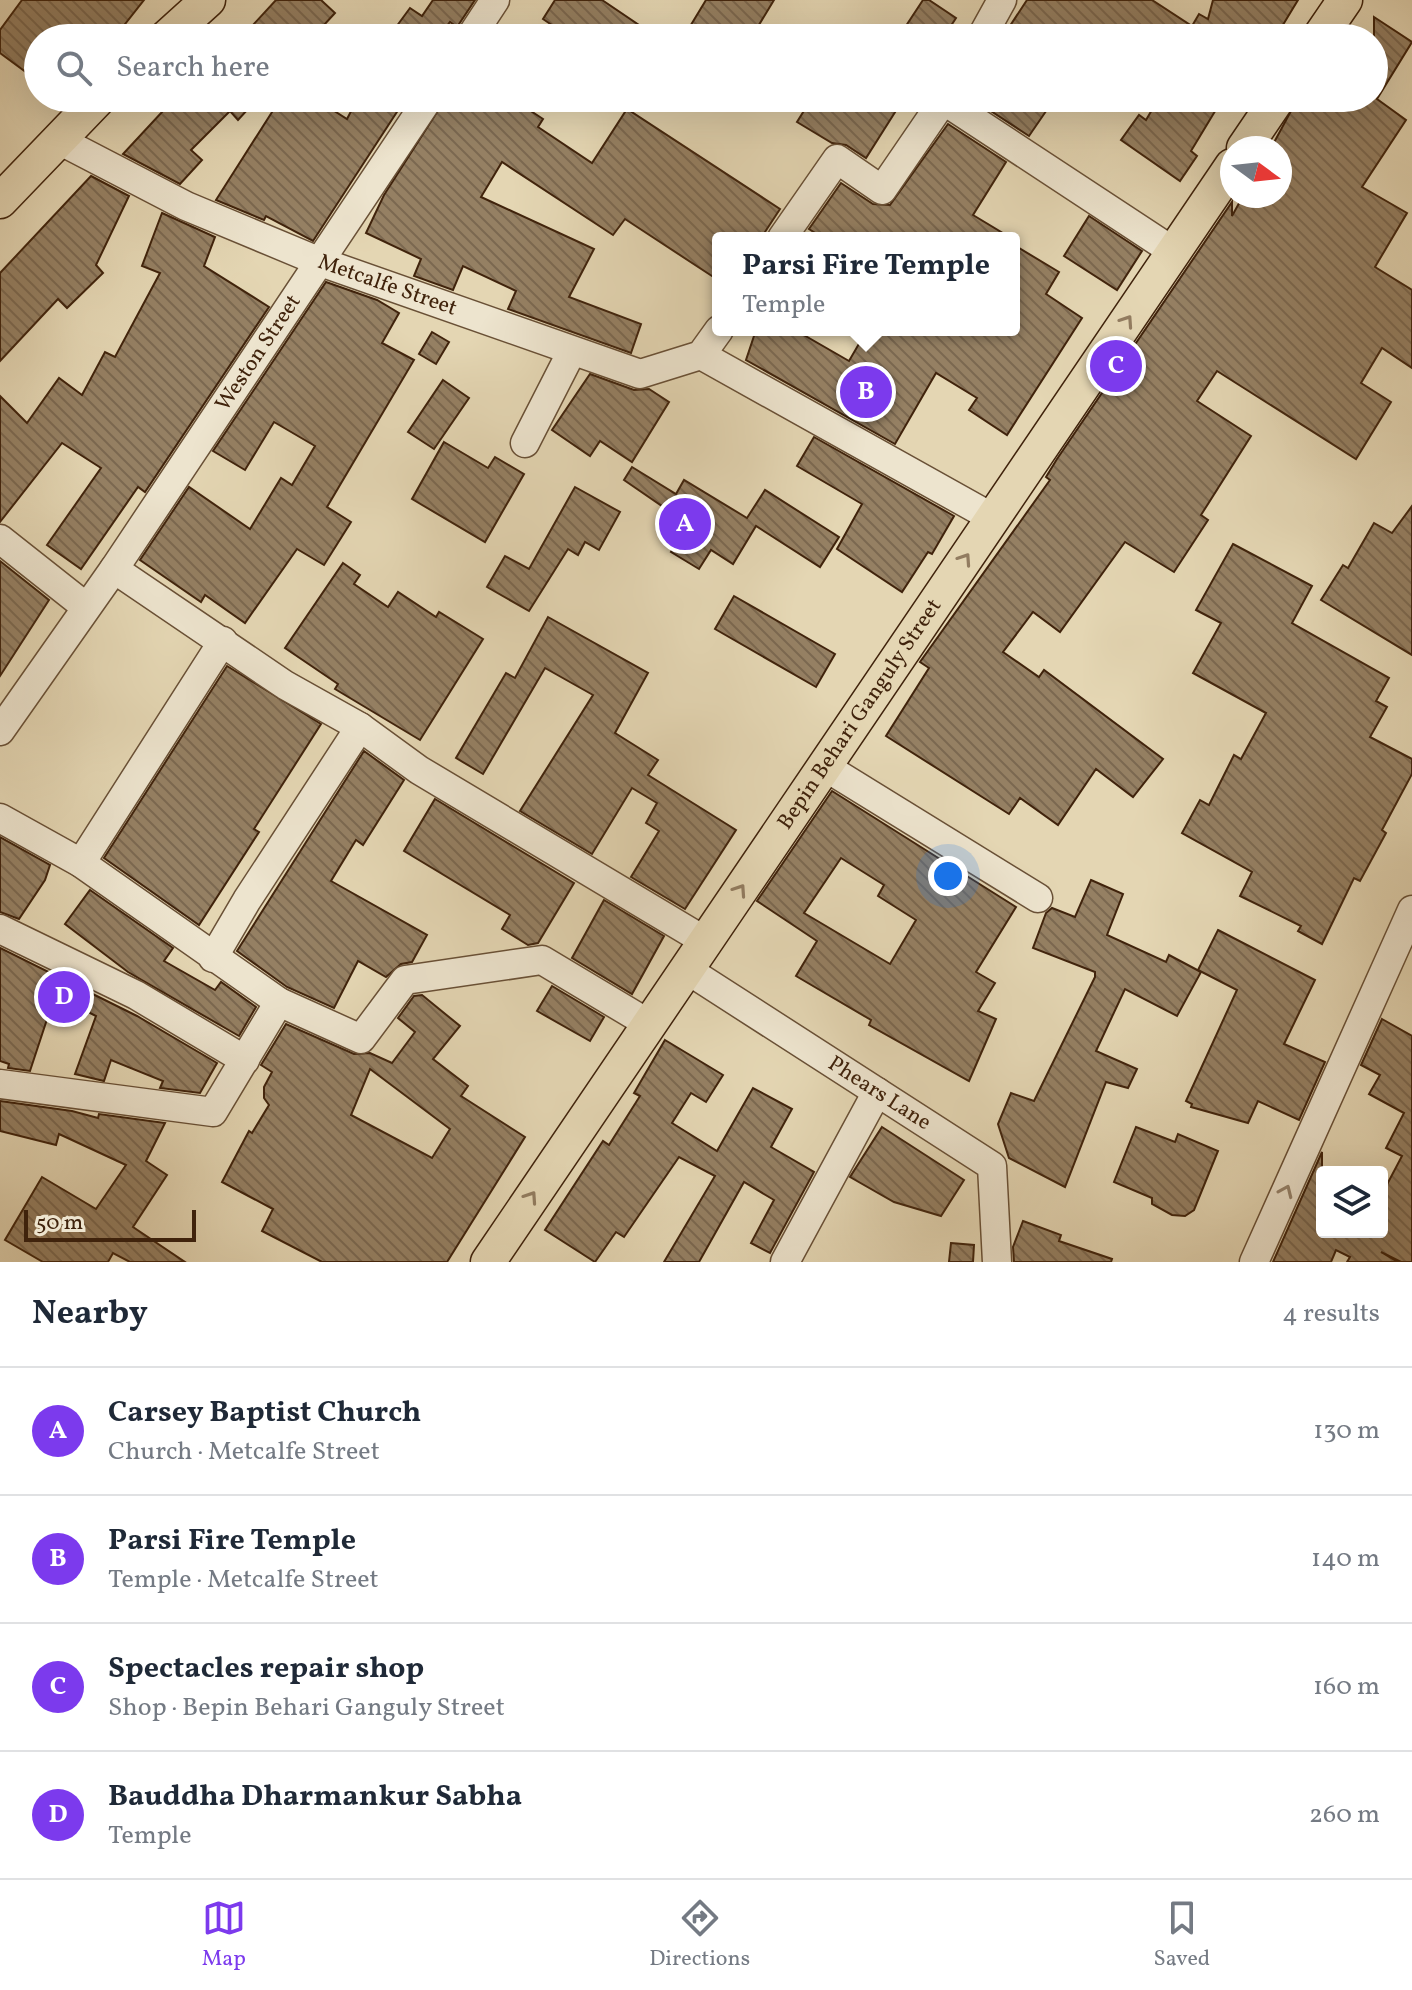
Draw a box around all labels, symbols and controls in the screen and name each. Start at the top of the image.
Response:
search box [24,24,1388,112]
icon: search [52,46,96,90]
text: Search here [116,47,270,89]
north arrow [1220,136,1292,208]
popup [712,232,1020,336]
text: Parsi Fire Temple [742,245,990,287]
street label: Metcalfe Street [314,247,462,324]
text: Temple [742,287,825,323]
street label: Weston Street [208,288,309,418]
one-way arrow [1117,315,1132,329]
pin: C [1090,336,1142,396]
pin: B [840,362,892,422]
pin: A [659,494,711,554]
one-way arrow [955,553,970,567]
street label: Bepin Behari Ganguly Street [770,592,950,836]
your location [928,856,968,896]
one-way arrow [730,884,745,898]
pin: D [38,967,90,1027]
street label: Phears Lane [822,1049,937,1138]
map controls [1316,1166,1388,1238]
button: layers [1316,1166,1388,1238]
one-way arrow [1276,1185,1292,1199]
one-way arrow [522,1192,537,1206]
scale bar [24,1206,196,1242]
text: 50 m [36,1208,83,1239]
text: Nearby [32,1291,148,1338]
text: 4 results [1282,1296,1380,1332]
text: Carsey Baptist Church [108,1392,421,1434]
text: A [49,1413,67,1449]
text: 130 m [1313,1413,1380,1449]
text: Church · Metcalfe Street [108,1434,380,1470]
text: Parsi Fire Temple [108,1520,356,1562]
text: B [49,1541,67,1577]
text: 140 m [1311,1541,1380,1577]
text: Temple · Metcalfe Street [108,1562,379,1598]
text: Spectacles repair shop [108,1648,424,1690]
text: C [50,1669,66,1705]
text: 160 m [1313,1669,1380,1705]
text: Shop · Bepin Behari Ganguly Street [108,1690,505,1726]
text: Bauddha Dharmankur Sabha [108,1776,522,1818]
text: D [48,1797,68,1833]
text: 260 m [1309,1797,1380,1833]
text: Temple [108,1818,191,1854]
tab: Map [202,1896,246,1975]
tab: Directions [649,1896,750,1975]
tab: Saved [1154,1896,1210,1975]

